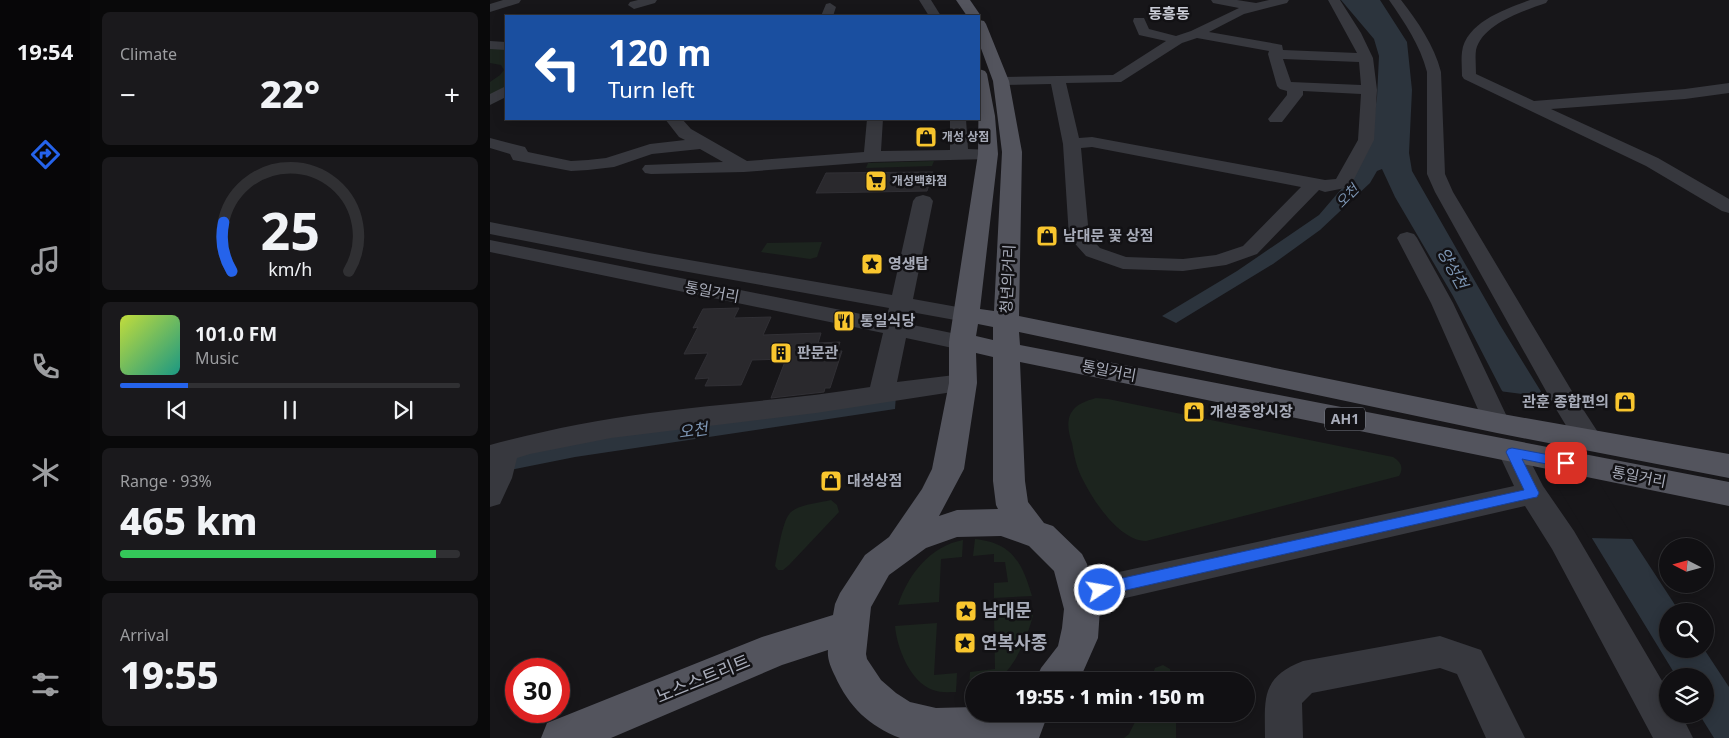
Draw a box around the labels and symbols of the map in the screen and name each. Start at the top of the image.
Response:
district label: 동흥동 [1148,3,1190,23]
shop icon: 개성 상점 [914,125,938,149]
place label: 개성 상점 [942,128,989,145]
supermarket icon: 개성백화점 [864,169,888,193]
place label: 개성백화점 [892,172,947,189]
water label: 오천 [1331,179,1363,212]
shop icon: 남대문 꽃 상점 [1035,224,1059,248]
place label: 남대문 꽃 상점 [1063,225,1154,245]
water label: 양성천 [1433,243,1474,295]
street label: 청년의거리 [995,244,1019,314]
place icon: 영생탑 [860,252,884,276]
place label: 영생탑 [888,253,929,273]
street label: 통일거리 [683,276,741,306]
restaurant icon: 통일식당 [832,309,856,333]
place label: 통일식당 [860,310,915,330]
building icon: 판문관 [769,341,793,365]
place label: 판문관 [797,342,839,362]
street label: 통일거리 [1080,355,1138,385]
shop icon: 관훈 종합편의 [1613,390,1637,414]
place label: 관훈 종합편의 [1522,391,1609,411]
shop icon: 개성중앙시장 [1182,400,1206,424]
place label: 개성중앙시장 [1210,401,1293,421]
road number: AH1 [1325,408,1365,430]
water label: 오천 [677,417,711,443]
pin [1545,442,1587,484]
street label: 통일거리 [1610,461,1668,491]
shop icon: 대성상점 [819,469,843,493]
place label: 대성상점 [847,470,902,490]
north arrow [1659,538,1714,592]
position arrow [1073,563,1125,615]
place label: 남대문 [982,598,1032,622]
place icon: 남대문 [954,599,978,623]
place label: 연복사종 [981,630,1047,654]
place icon: 연복사종 [953,631,977,655]
street label: 노스스트리트 [652,648,753,708]
speed limit sign: 30 [505,658,570,723]

